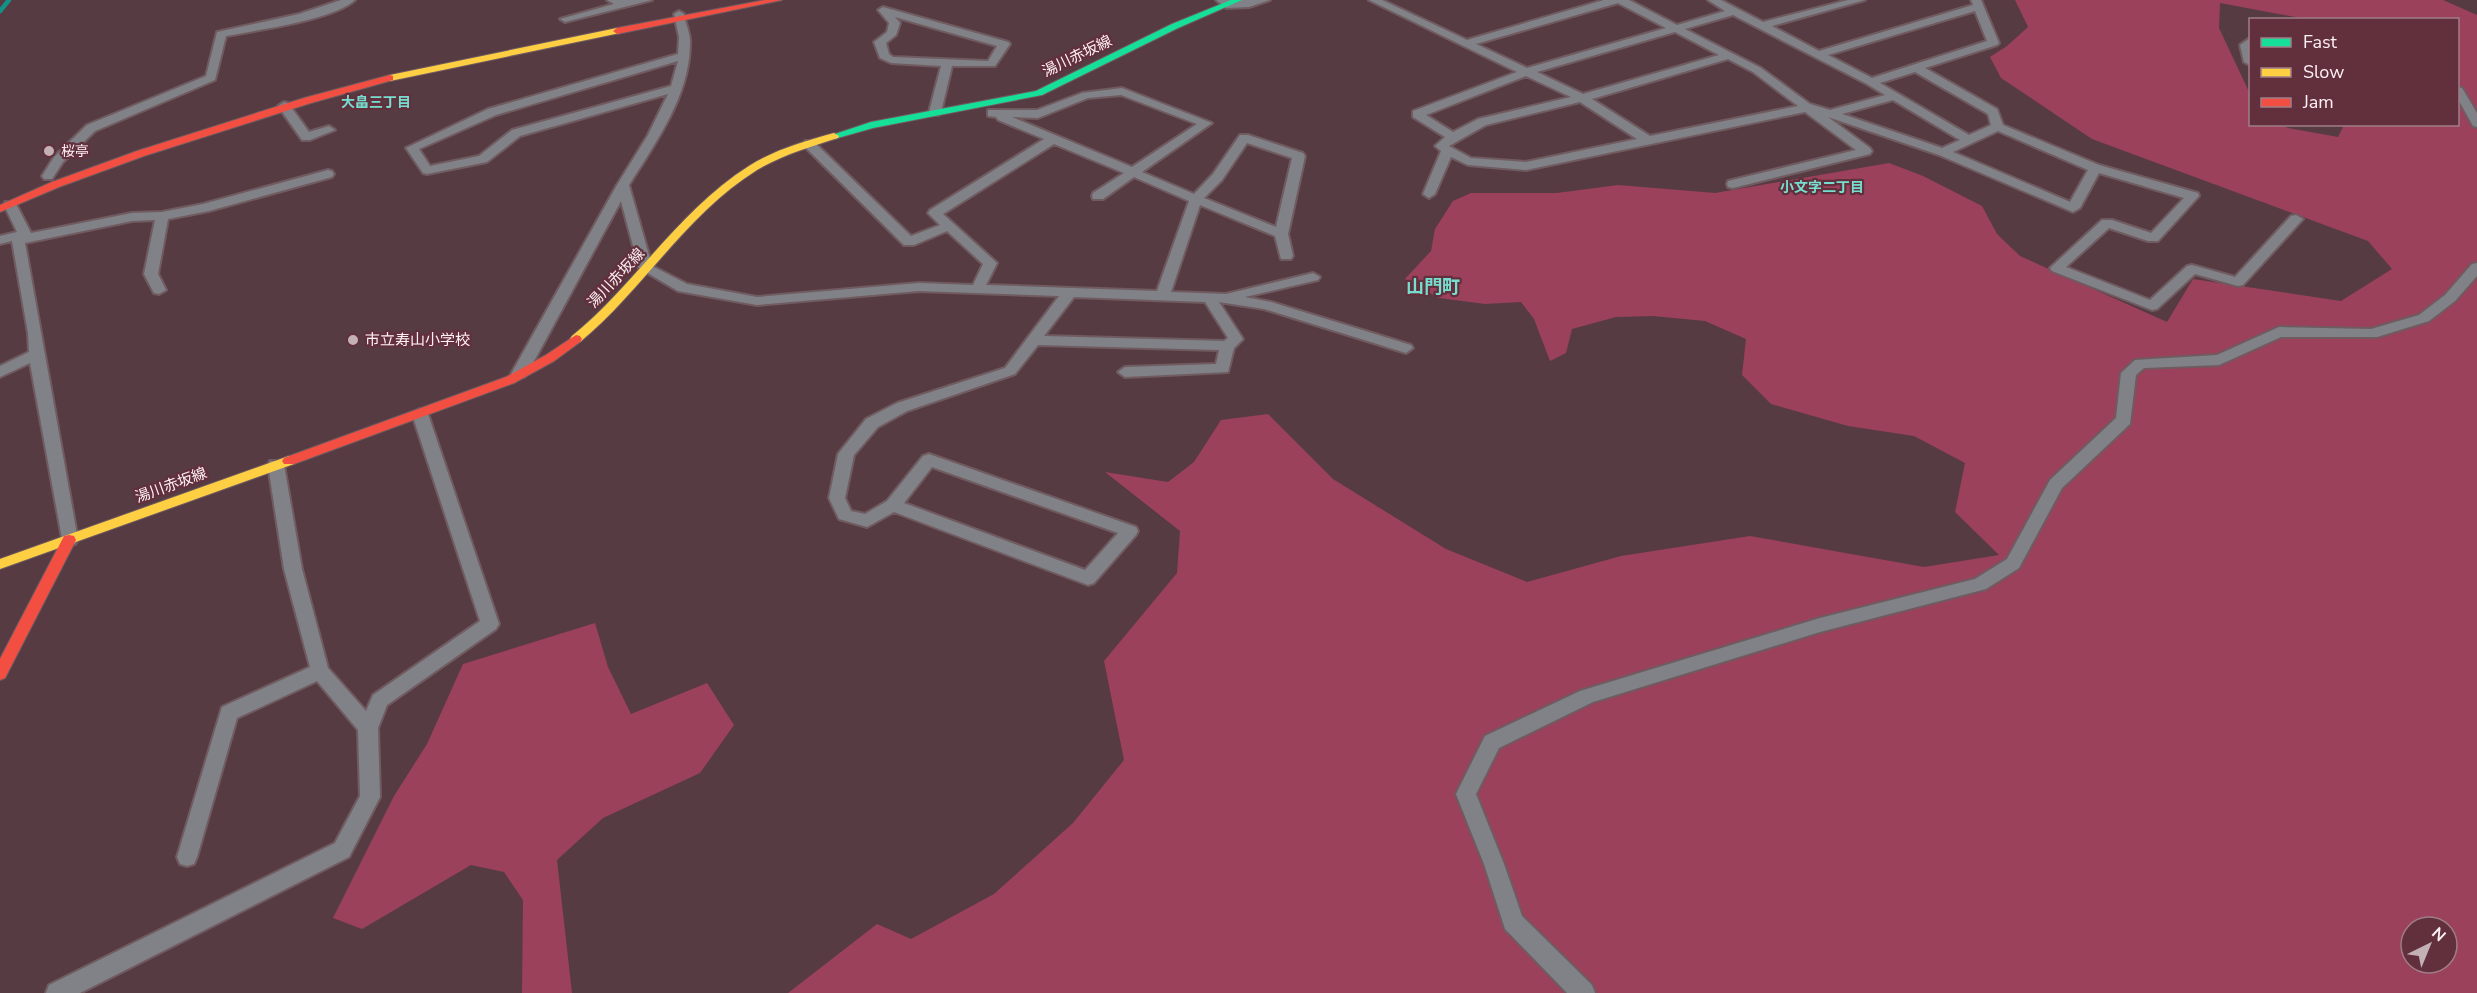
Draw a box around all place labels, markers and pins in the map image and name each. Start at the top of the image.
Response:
place label: 桜亭 [61,142,89,161]
marker: 桜亭 [42,144,56,158]
place label: 市立寿山小学校 [365,330,470,350]
marker: 市立寿山小学校 [346,333,360,347]

